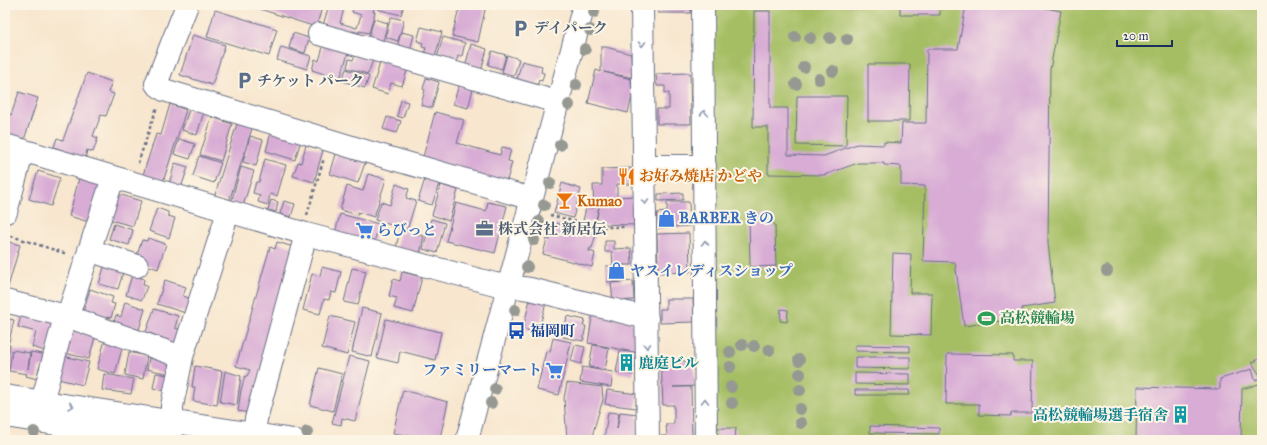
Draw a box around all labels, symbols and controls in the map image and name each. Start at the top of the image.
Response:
parking icon: デイパーク [511,18,531,38]
place label: デイパーク [534,19,608,37]
scale bar [1117,22,1172,48]
text: 20 m [1123,29,1149,43]
one-way arrow [638,41,646,47]
parking icon: チケット パーク [234,71,254,91]
place label: チケット パーク [257,72,364,90]
one-way arrow [700,110,708,116]
restaurant icon: お好み焼店 かどや [616,166,636,186]
place label: お好み焼店 かどや [639,167,762,185]
bar icon: Kumao [554,191,574,211]
place label: Kumao [577,192,622,210]
one-way arrow [641,199,649,205]
shop icon: BARBER きの [656,208,676,228]
place label: BARBER きの [679,209,774,227]
office icon: 株式会社 新居伝 [475,219,495,239]
supermarket icon: らびっと [354,220,374,240]
place label: 株式会社 新居伝 [498,220,606,238]
place label: らびっと [377,221,437,239]
one-way arrow [701,240,709,246]
shop icon: ヤスイレディスショップ [607,261,627,281]
place label: ヤスイレディスショップ [630,262,793,280]
sports icon: 高松競輪場 [977,308,997,328]
place label: 高松競輪場 [1000,309,1075,327]
bus stop icon: 福岡町 [507,321,527,341]
place label: 福岡町 [530,322,575,340]
one-way arrow [643,343,651,349]
building icon: 鹿庭ビル [616,353,636,373]
place label: 鹿庭ビル [639,354,699,372]
supermarket icon: ファミリーマート [545,360,565,380]
place label: ファミリーマート [422,361,542,379]
one-way arrow [701,398,709,404]
one-way arrow [68,402,74,410]
building icon: 高松競輪場選手宿舎 [1171,405,1191,425]
place label: 高松競輪場選手宿舎 [1033,406,1169,424]

